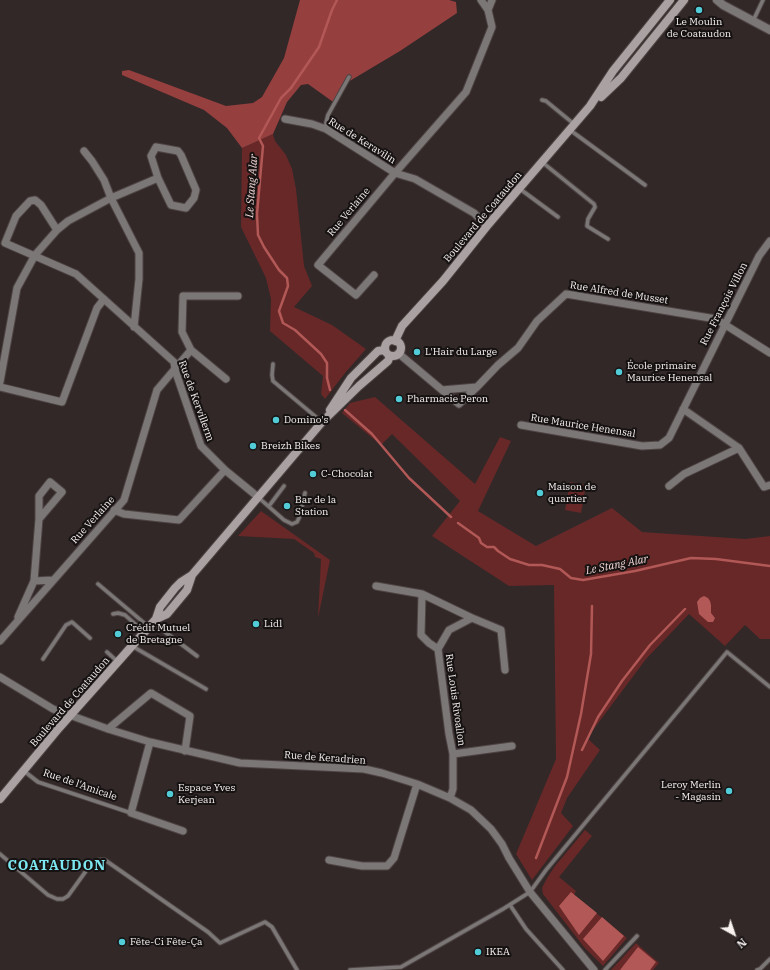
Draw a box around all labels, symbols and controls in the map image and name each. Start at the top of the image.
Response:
marker: Le Moulin de Coataudon [694,5,704,15]
place label: Le Moulin de Coataudon [667,16,731,40]
street label: Rue de Keravilin [326,115,398,167]
water label: Le Stang Alar [243,154,261,218]
street label: Boulevard de Coataudon [441,169,525,265]
street label: Rue Verlaine [325,185,373,239]
street label: Rue François Villon [698,261,750,347]
street label: Rue Alfred de Musset [569,279,669,307]
place label: L'Hair du Large [425,346,497,358]
marker: L'Hair du Large [412,347,422,357]
street label: Rue de Kervillerm [176,359,216,443]
place label: École primaire Maurice Henensal [627,360,712,384]
marker: École primaire Maurice Henensal [614,367,624,377]
place label: Pharmacie Peron [407,393,488,405]
marker: Pharmacie Peron [394,394,404,404]
street label: Rue Maurice Henensal [530,412,636,440]
place label: Domino's [284,414,328,426]
marker: Domino's [271,415,281,425]
place label: Breizh Bikes [261,440,320,452]
marker: Breizh Bikes [248,441,258,451]
place label: C-Chocolat [321,468,372,480]
marker: C-Chocolat [308,469,318,479]
place label: Maison de quartier [548,481,596,504]
marker: Maison de quartier [535,488,545,498]
street label: Rue Verlaine [69,494,117,546]
place label: Bar de la Station [295,494,336,518]
marker: Bar de la Station [282,501,292,511]
water label: Le Stang Alar [585,552,649,578]
place label: Lidl [264,618,282,630]
marker: Lidl [251,619,261,629]
place label: Crédit Mutuel de Bretagne [126,622,190,646]
marker: Crédit Mutuel de Bretagne [113,629,123,639]
street label: Rue Louis Rivoallon [443,653,467,747]
street label: Boulevard de Coataudon [28,655,112,749]
street label: Rue de Keradrien [284,749,366,767]
street label: Rue de l'Amicale [42,767,118,803]
place label: Leroy Merlin - Magasin [661,779,721,802]
place label: Espace Yves Kerjean [178,782,235,806]
marker: Leroy Merlin - Magasin [724,786,734,796]
marker: Espace Yves Kerjean [165,789,175,799]
district label: COATAUDON [8,858,106,874]
north arrow [714,914,754,954]
text: N [734,935,750,951]
place label: Fête-Ci Fête-Ça [130,936,202,948]
marker: Fête-Ci Fête-Ça [117,937,127,947]
place label: IKEA [486,946,510,958]
marker: IKEA [473,947,483,957]

